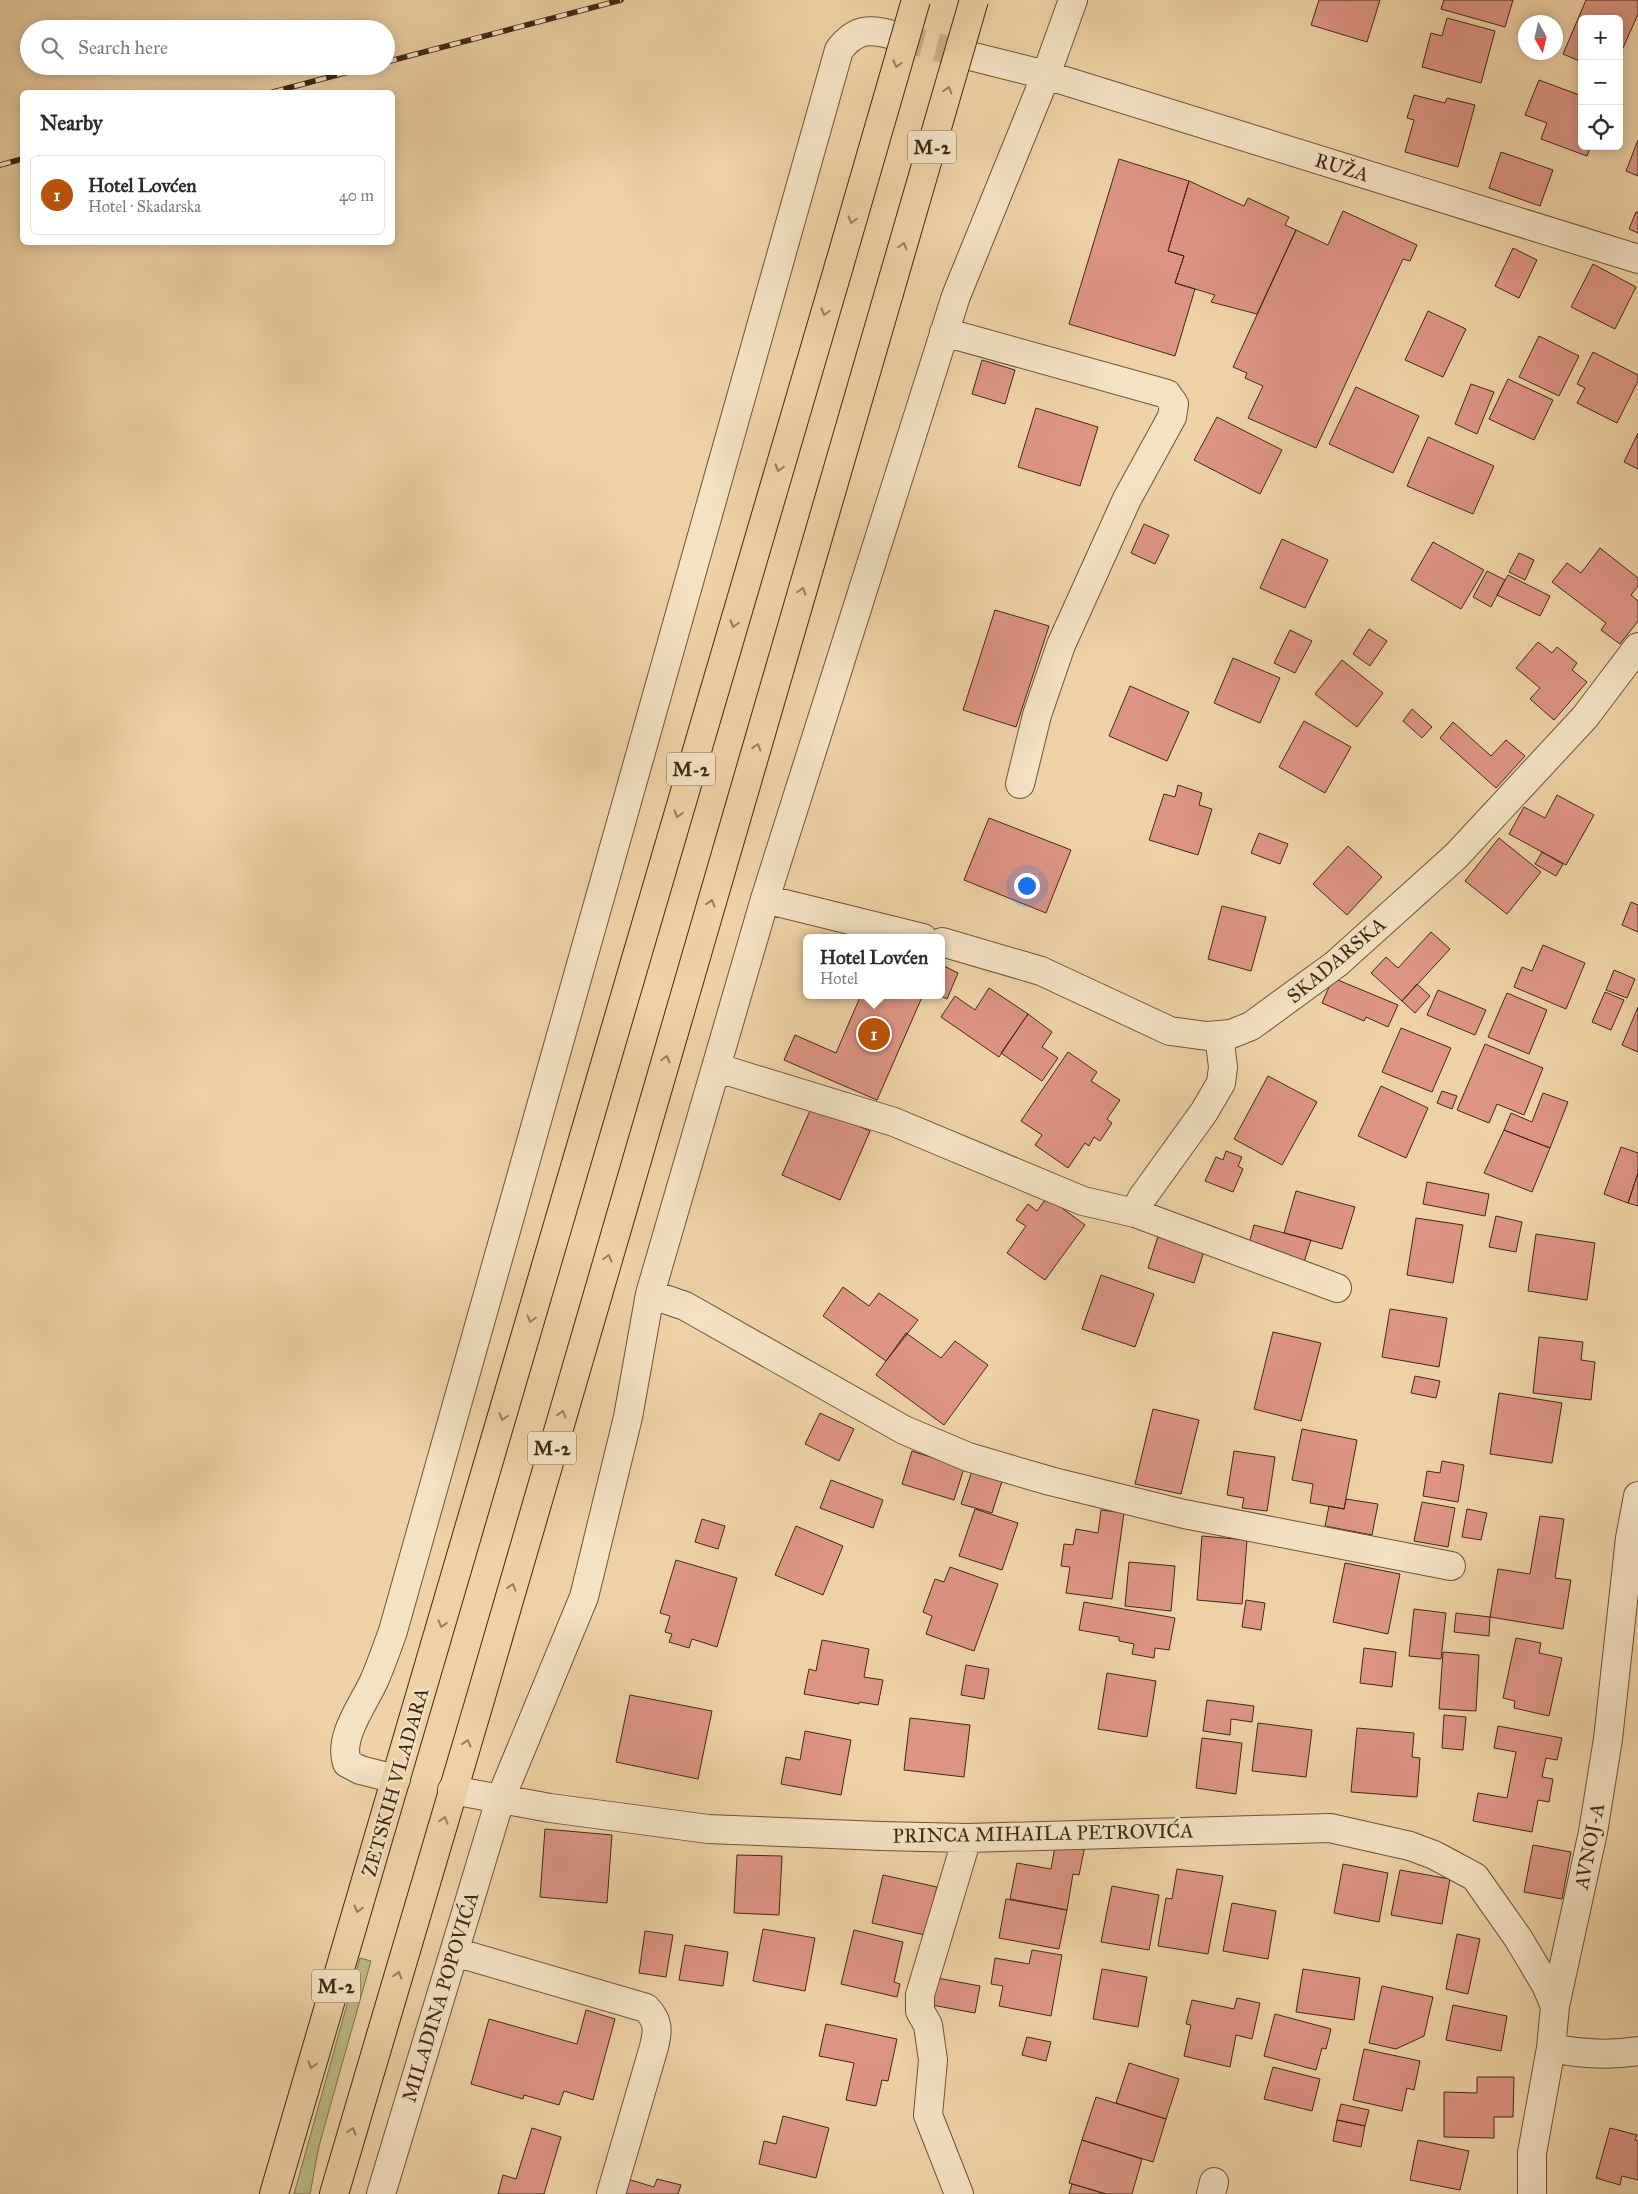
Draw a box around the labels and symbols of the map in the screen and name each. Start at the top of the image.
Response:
north arrow [1518,15,1563,60]
one-way arrow [893,59,903,67]
one-way arrow [942,86,953,95]
road number: M-2 [908,130,956,163]
street label: RUŽA [1312,146,1373,187]
one-way arrow [848,215,858,223]
one-way arrow [897,243,907,251]
one-way arrow [821,308,831,316]
one-way arrow [775,464,785,472]
one-way arrow [797,588,807,596]
one-way arrow [729,620,739,628]
one-way arrow [751,744,761,752]
road number: M-2 [667,752,715,786]
one-way arrow [673,809,683,817]
your location [1014,873,1040,899]
one-way arrow [706,900,716,908]
street label: SKADARSKA [1282,911,1391,1008]
pin: 1 [858,1015,890,1053]
one-way arrow [660,1056,670,1064]
one-way arrow [602,1255,612,1263]
one-way arrow [526,1314,536,1323]
one-way arrow [557,1411,567,1419]
one-way arrow [498,1412,508,1421]
road number: M-2 [528,1432,576,1465]
one-way arrow [506,1583,517,1591]
one-way arrow [438,1619,448,1628]
street label: ZETSKIH VLADARA [357,1684,434,1879]
one-way arrow [461,1739,471,1748]
street label: AVNOJ-A [1569,1800,1610,1892]
one-way arrow [438,1816,448,1824]
street label: PRINCA MIHAILA PETROVIĆA [892,1816,1194,1848]
street label: MILADINA POPOVIĆA [395,1888,484,2105]
one-way arrow [353,1905,364,1914]
road number: M-2 [312,1970,360,2002]
one-way arrow [392,1972,402,1980]
one-way arrow [308,2061,318,2069]
one-way arrow [347,2128,357,2136]

